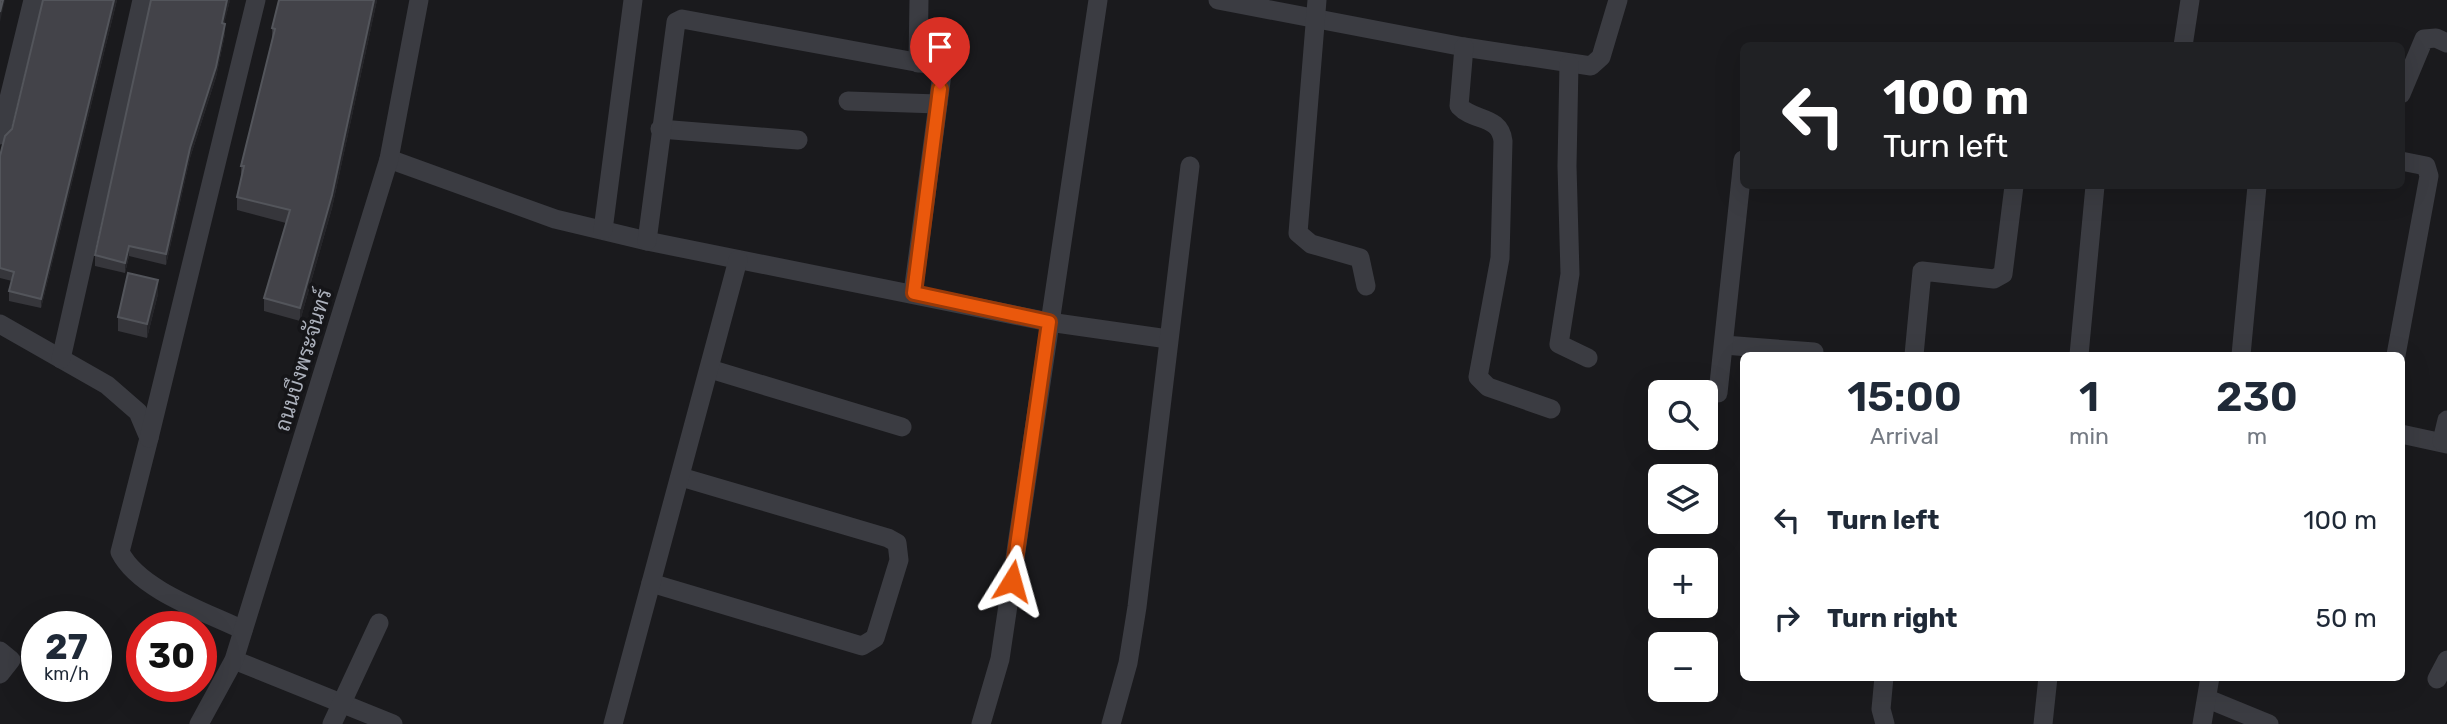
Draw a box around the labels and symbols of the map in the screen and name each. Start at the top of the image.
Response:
pin [910,17,970,89]
street label: ถนนบึงพระจันทร์ [269,286,337,434]
position arrow [975,544,1049,618]
speed limit sign: 30 [126,611,217,702]

